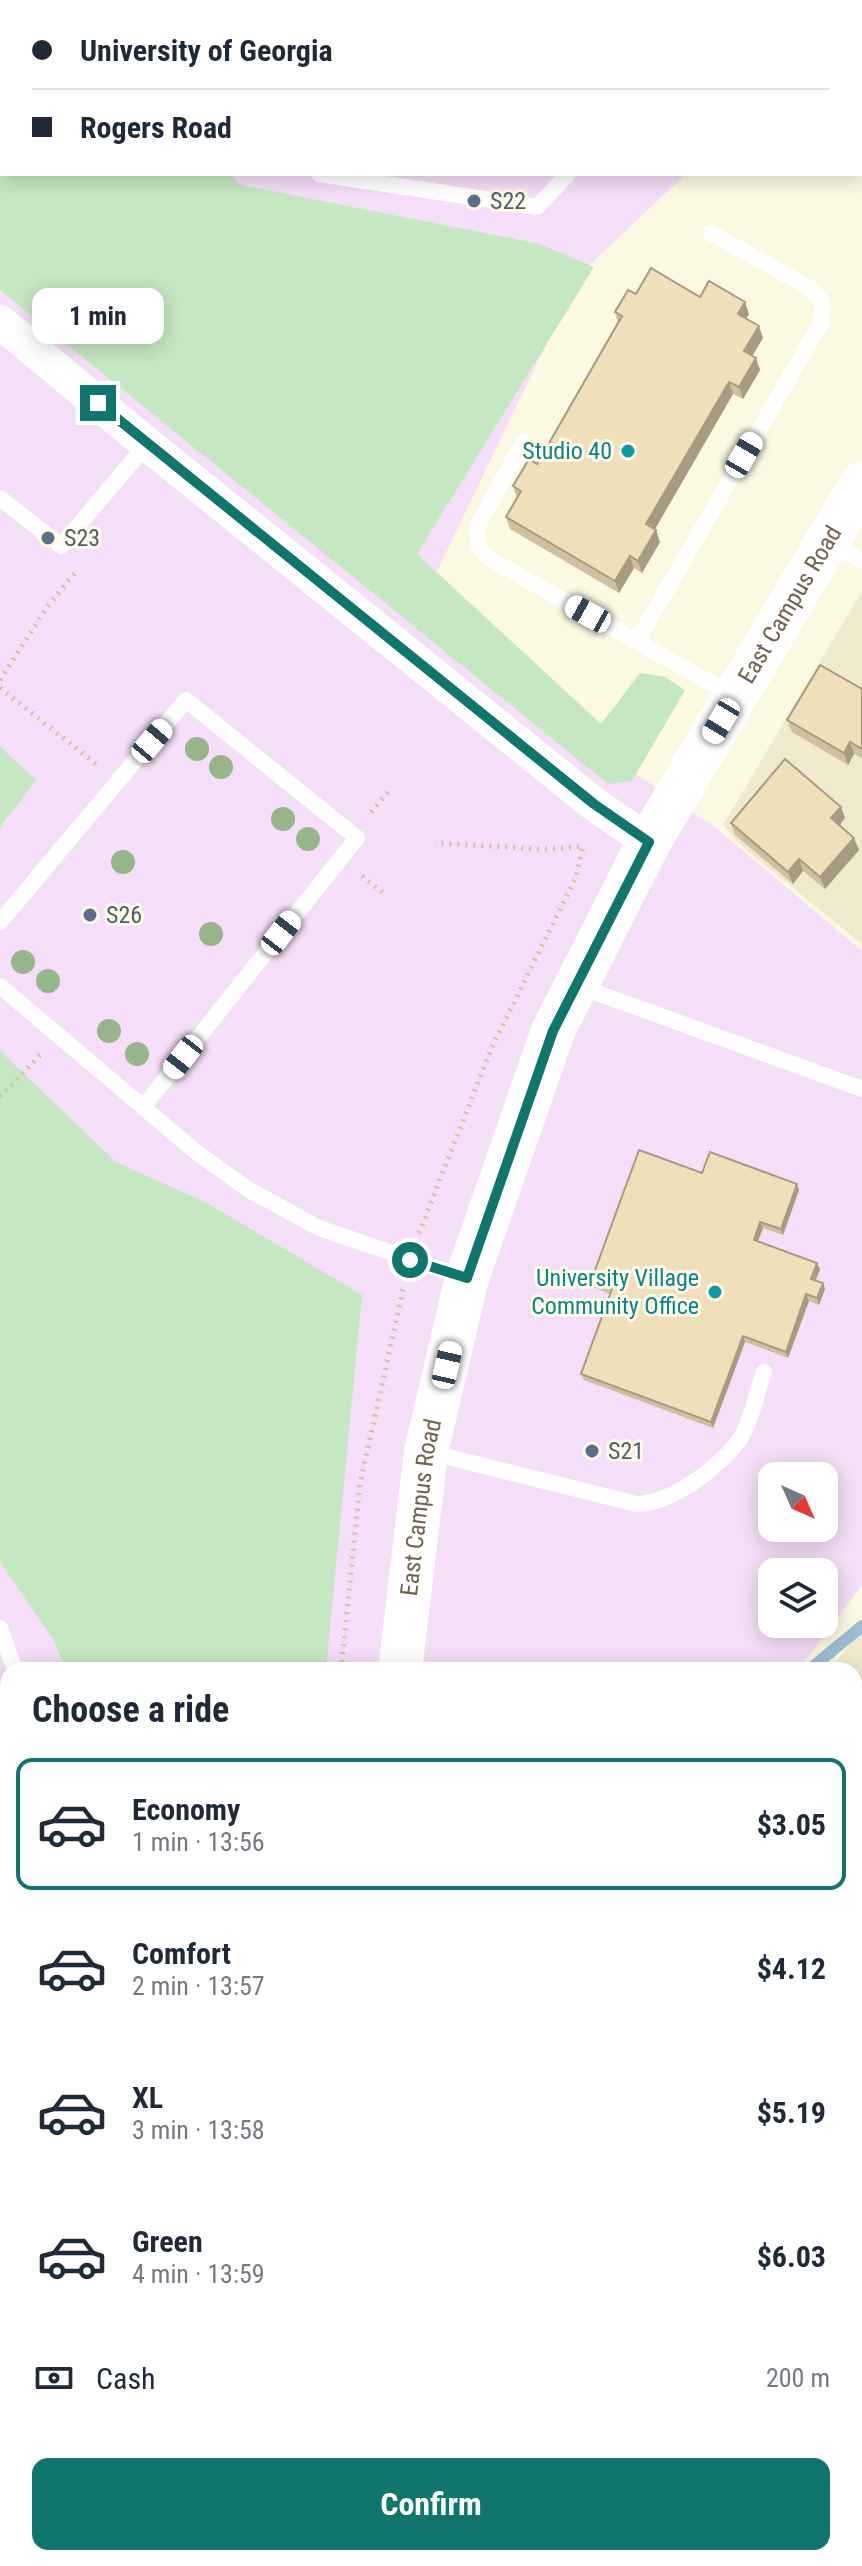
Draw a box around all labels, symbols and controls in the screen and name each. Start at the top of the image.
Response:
text: University of Georgia [80,33,333,68]
text: Rogers Road [80,110,232,145]
place label: S22 [490,187,526,215]
marker: S22 [465,192,483,210]
callout: 1 min [32,287,164,343]
text: 1 min [69,301,127,331]
route end [80,385,116,421]
car [722,428,766,482]
place label: Studio 40 [522,437,612,465]
marker: Studio 40 [619,442,637,460]
street label: East Campus Road [732,521,847,688]
place label: S23 [64,524,100,552]
marker: S23 [39,529,57,547]
car [561,592,615,636]
car [698,694,744,748]
car [127,715,177,767]
place label: S26 [106,901,142,929]
marker: S26 [81,906,99,924]
car [257,907,305,959]
car [159,1031,207,1083]
route start [392,1242,428,1278]
place label: University Village Community Office [531,1264,699,1320]
marker: University Village Community Office [706,1283,724,1301]
car [430,1339,464,1391]
street label: East Campus Road [395,1416,447,1597]
place label: S21 [608,1437,644,1465]
marker: S21 [583,1442,601,1460]
north arrow [758,1462,838,1542]
map controls [758,1462,838,1638]
button: layers [758,1558,838,1638]
text: Choose a ride [32,1689,229,1731]
icon: car [36,1788,108,1860]
text: Economy [132,1792,240,1827]
text: $3.05 [757,1807,826,1842]
text: 1 min · 13:56 [132,1827,265,1857]
icon: car [36,1932,108,2004]
text: Comfort [132,1936,231,1971]
text: $4.12 [757,1951,826,1986]
text: 2 min · 13:57 [132,1971,265,2001]
icon: car [36,2076,108,2148]
text: XL [132,2080,163,2115]
text: $5.19 [757,2095,826,2130]
text: 3 min · 13:58 [132,2115,265,2145]
icon: car [36,2220,108,2292]
text: Green [132,2224,203,2259]
text: $6.03 [757,2239,826,2274]
text: 4 min · 13:59 [132,2259,265,2289]
icon: cash [32,2356,76,2400]
text: Cash [96,2361,156,2396]
text: 200 m [766,2363,830,2393]
button: Confirm [32,2458,830,2550]

